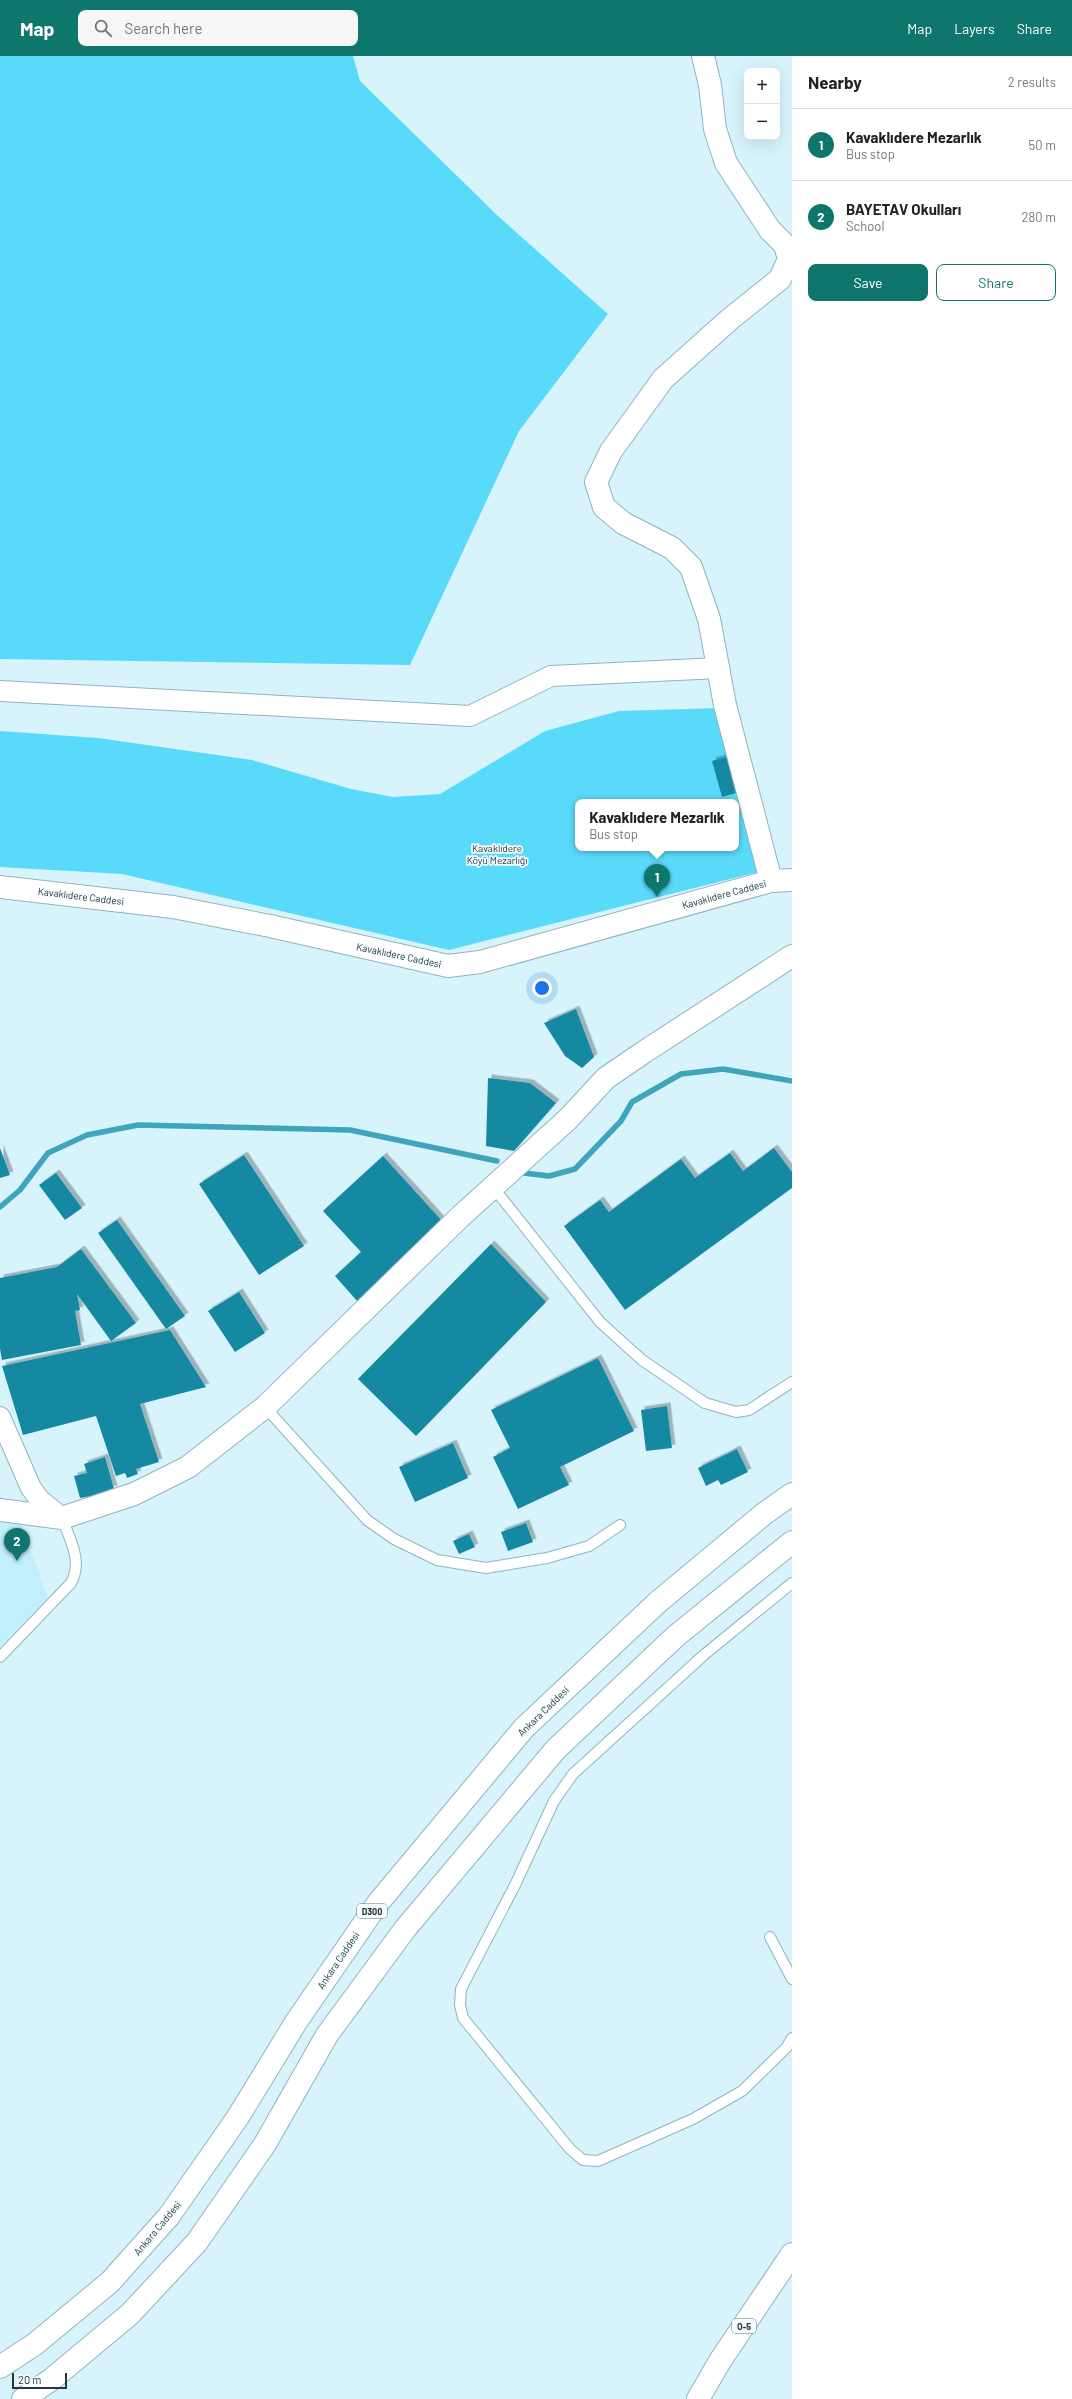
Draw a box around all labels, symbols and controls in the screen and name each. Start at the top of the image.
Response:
search box [78,10,358,46]
text: Map [20,17,54,40]
icon: search [92,17,114,39]
text: Search here [124,19,202,37]
text: Map [907,20,932,37]
text: Layers [954,20,995,37]
text: Share [1017,20,1052,37]
map controls [744,68,780,140]
button: + [744,68,780,104]
text: Nearby [808,72,862,92]
text: 2 results [1008,74,1056,90]
button: − [744,104,780,140]
text: Kavaklıdere Mezarlık [846,128,982,146]
text: 1 [819,137,823,153]
text: 50 m [1029,137,1056,153]
text: Bus stop [846,146,895,162]
text: BAYETAV Okulları [846,200,961,218]
text: 2 [817,209,825,225]
text: 280 m [1022,209,1056,225]
text: School [846,218,884,234]
button: Save [808,264,928,301]
button: Share [936,264,1056,301]
popup [575,799,739,851]
text: Kavaklıdere Mezarlık [589,808,725,826]
text: Bus stop [589,826,638,842]
park label: Kavaklıdere Köyü Mezarlığı [467,842,527,866]
pin: 1 [644,864,670,897]
street label: Kavaklıdere Caddesi [681,877,767,911]
street label: Kavaklıdere Caddesi [37,885,125,907]
street label: Kavaklıdere Caddesi [355,940,443,970]
your location [532,978,552,998]
pin: 2 [4,1528,30,1561]
street label: Ankara Caddesi [515,1683,571,1739]
road number: D300 [357,1904,387,1918]
street label: Ankara Caddesi [314,1929,362,1991]
street label: Ankara Caddesi [131,2199,183,2257]
road number: O-5 [732,2319,756,2333]
scale bar [12,2371,67,2390]
text: 20 m [18,2373,41,2386]

